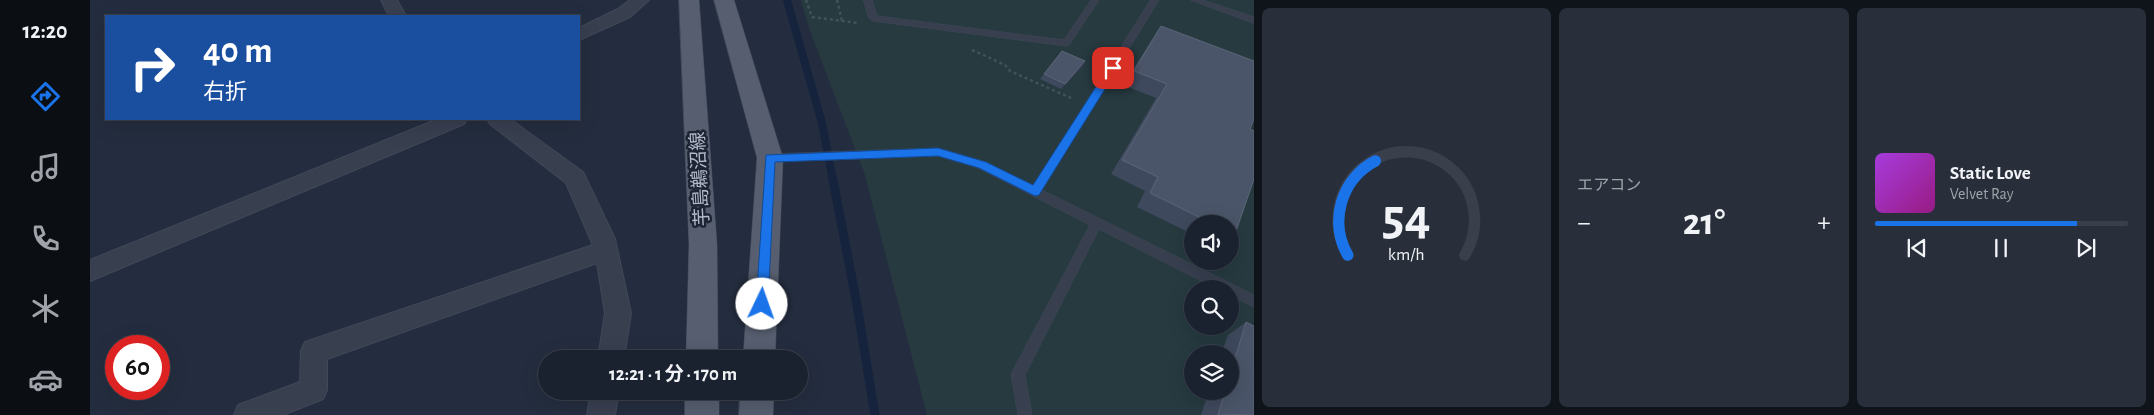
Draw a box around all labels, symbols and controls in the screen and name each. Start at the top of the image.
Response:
text: 12:20 [22,20,68,42]
text: 40 m [203,34,272,69]
icon: right [120,35,185,100]
pin [1092,47,1134,89]
icon: arrive [1099,54,1127,82]
icon: directions [28,79,63,114]
text: 右折 [203,81,247,103]
street label: 芋島鵜沼線 [688,131,712,227]
icon: music [28,150,63,185]
text: Static Love [1950,164,2031,183]
text: エアコン [1577,177,1641,193]
text: Velvet Ray [1950,186,2014,202]
text: 54 [1382,192,1431,244]
text: 21° [1683,204,1725,242]
text: − [1577,209,1591,237]
text: + [1817,209,1831,237]
map controls [1184,215,1239,400]
button: sound [1184,215,1239,270]
icon: phone [28,221,63,256]
icon: previous [1903,234,1931,262]
icon: pause [1987,234,2015,262]
icon: next [2072,234,2100,262]
text: km/h [1388,246,1425,264]
position arrow [735,277,787,329]
button: search [1184,280,1239,335]
icon: climate [28,291,63,326]
speed limit sign: 60 [105,335,170,400]
button: layers [1184,345,1239,400]
icon: car [28,362,63,397]
text: 12:21 · 1 分 · 170 m [609,365,737,384]

